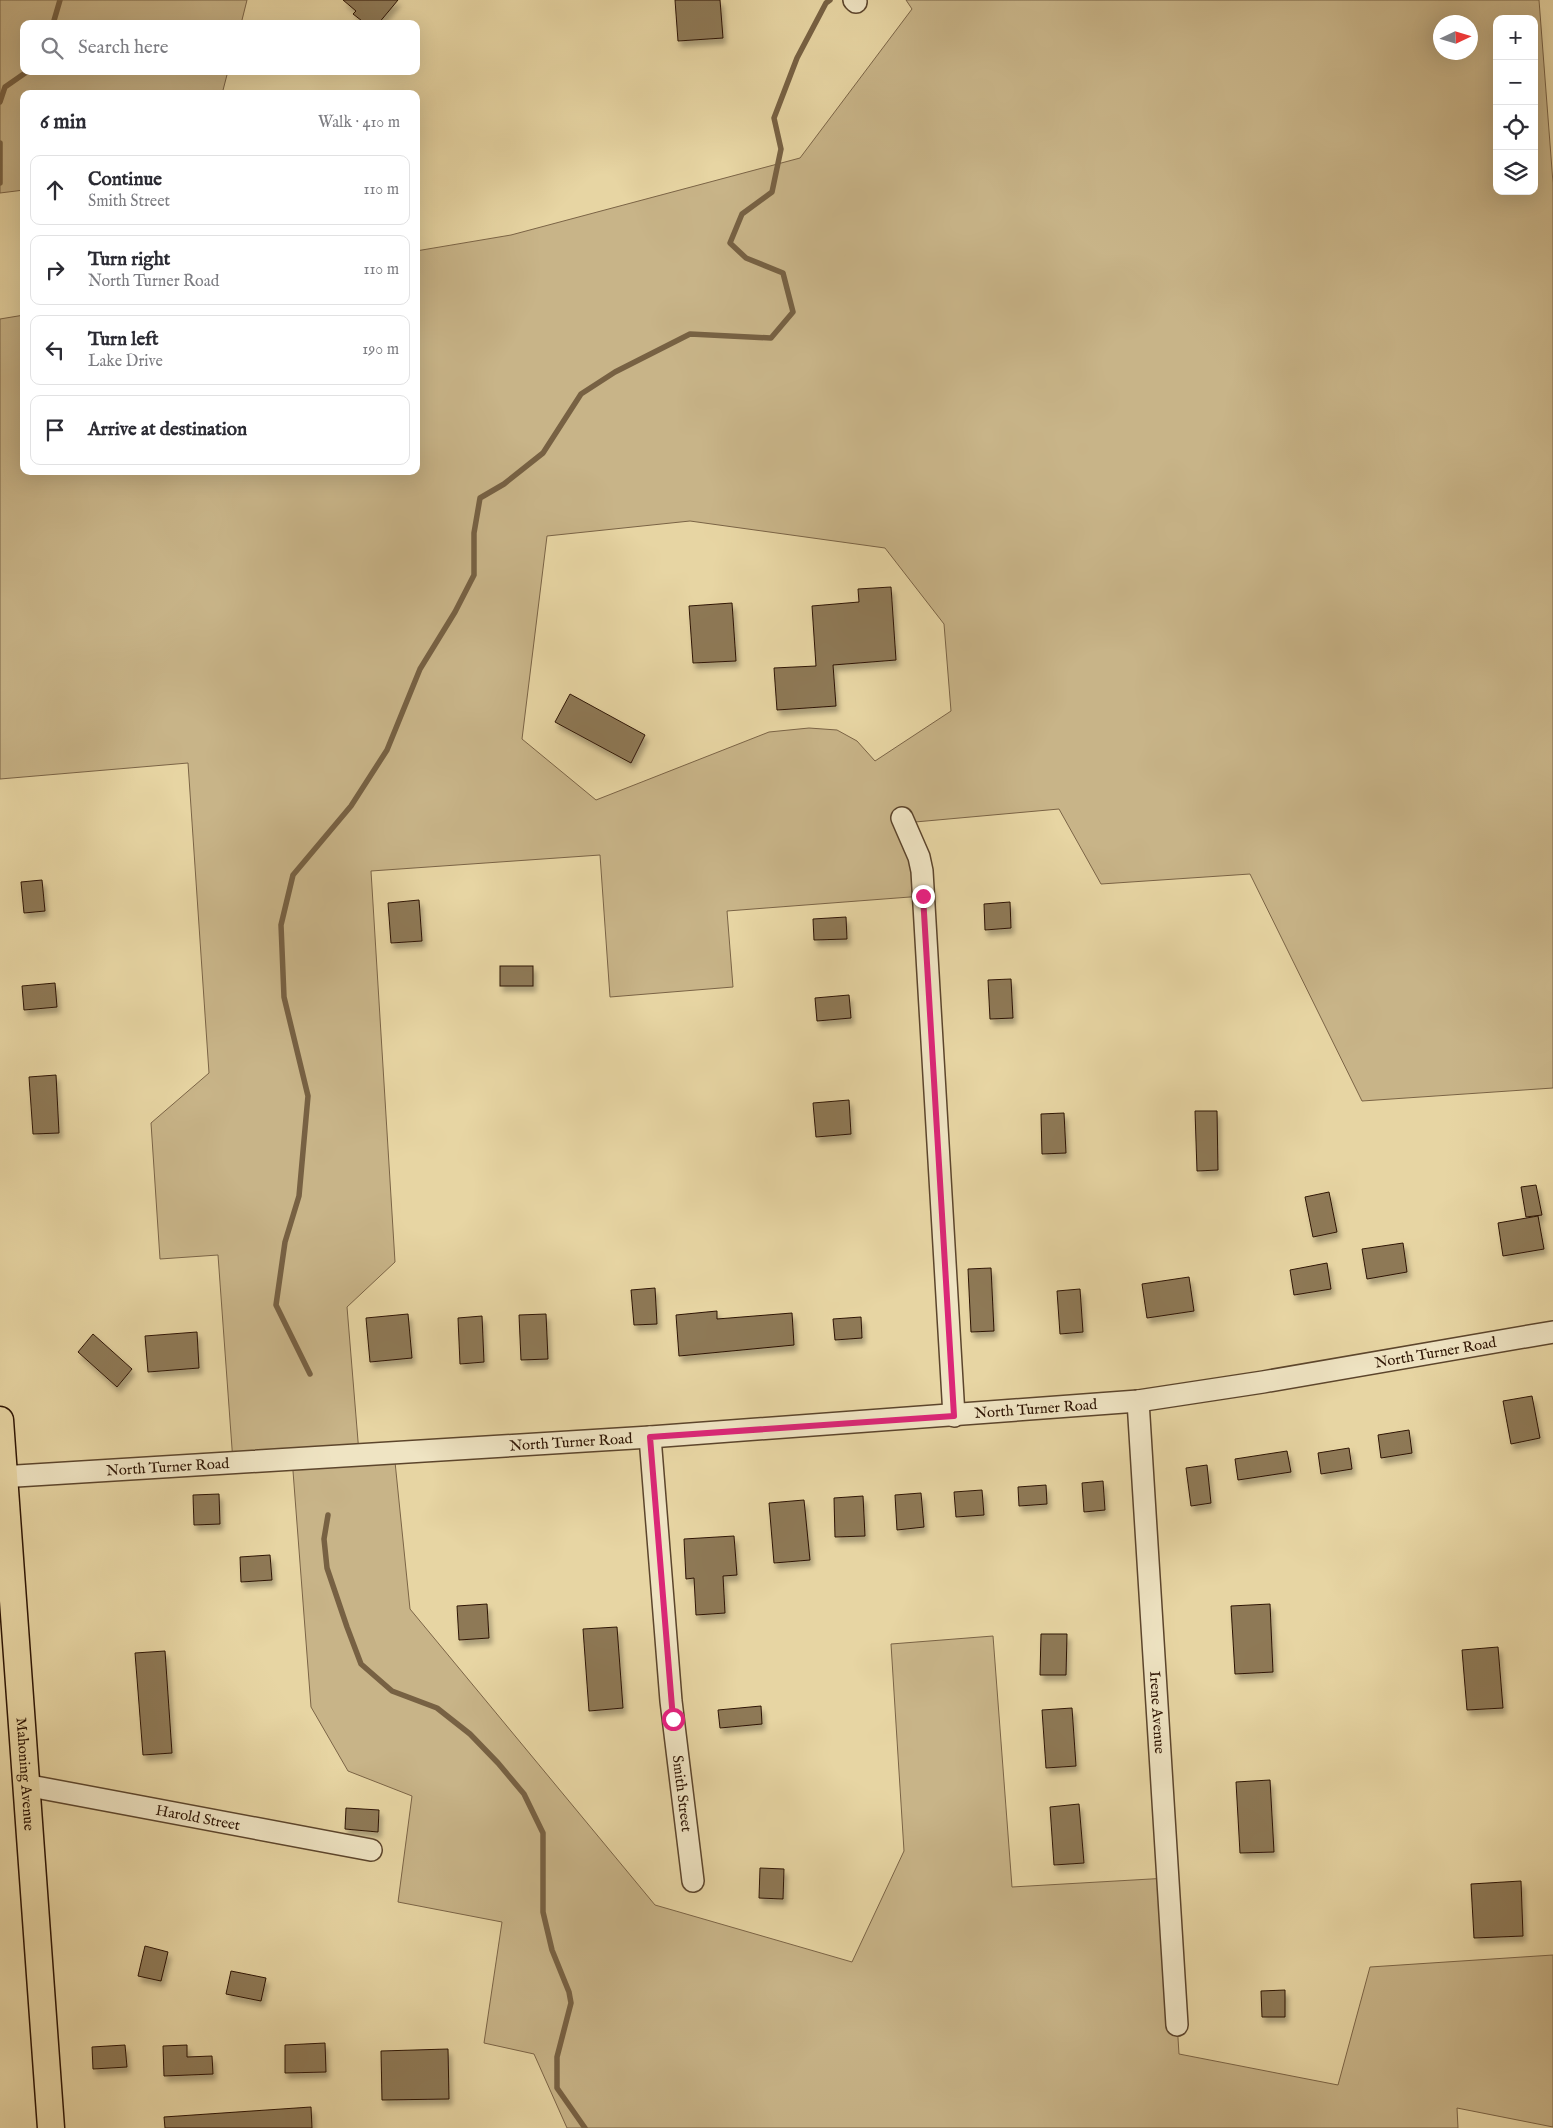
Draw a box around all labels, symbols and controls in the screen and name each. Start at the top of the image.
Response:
north arrow [1433,15,1478,60]
map controls [1493,15,1538,195]
button: + [1493,15,1538,60]
search box [20,20,420,75]
icon: search [38,34,66,62]
text: Search here [78,36,169,60]
button: − [1493,60,1538,105]
button: locate [1493,105,1538,150]
text: 6 min [40,109,86,136]
text: Walk · 410 m [318,113,400,133]
button: layers [1493,150,1538,195]
text: Continue [88,168,162,192]
icon: ahead [41,176,69,204]
text: 110 m [363,180,399,200]
text: Smith Street [88,192,170,212]
text: Turn right [88,248,170,272]
icon: right [41,256,69,284]
text: 110 m [363,260,399,280]
text: North Turner Road [88,272,219,292]
text: Turn left [88,328,159,352]
icon: left [41,336,69,364]
text: 190 m [362,340,399,360]
text: Lake Drive [88,352,163,372]
icon: arrive [41,416,69,444]
text: Arrive at destination [88,418,247,442]
route end [912,885,935,908]
street label: North Turner Road [1373,1332,1499,1372]
street label: North Turner Road [974,1394,1099,1423]
street label: North Turner Road [509,1429,634,1455]
street label: North Turner Road [106,1453,231,1480]
street label: Irene Avenue [1145,1670,1170,1754]
route start [662,1708,685,1731]
street label: Mahoning Avenue [12,1717,39,1832]
street label: Smith Street [668,1754,696,1833]
street label: Harold Street [154,1800,242,1835]

